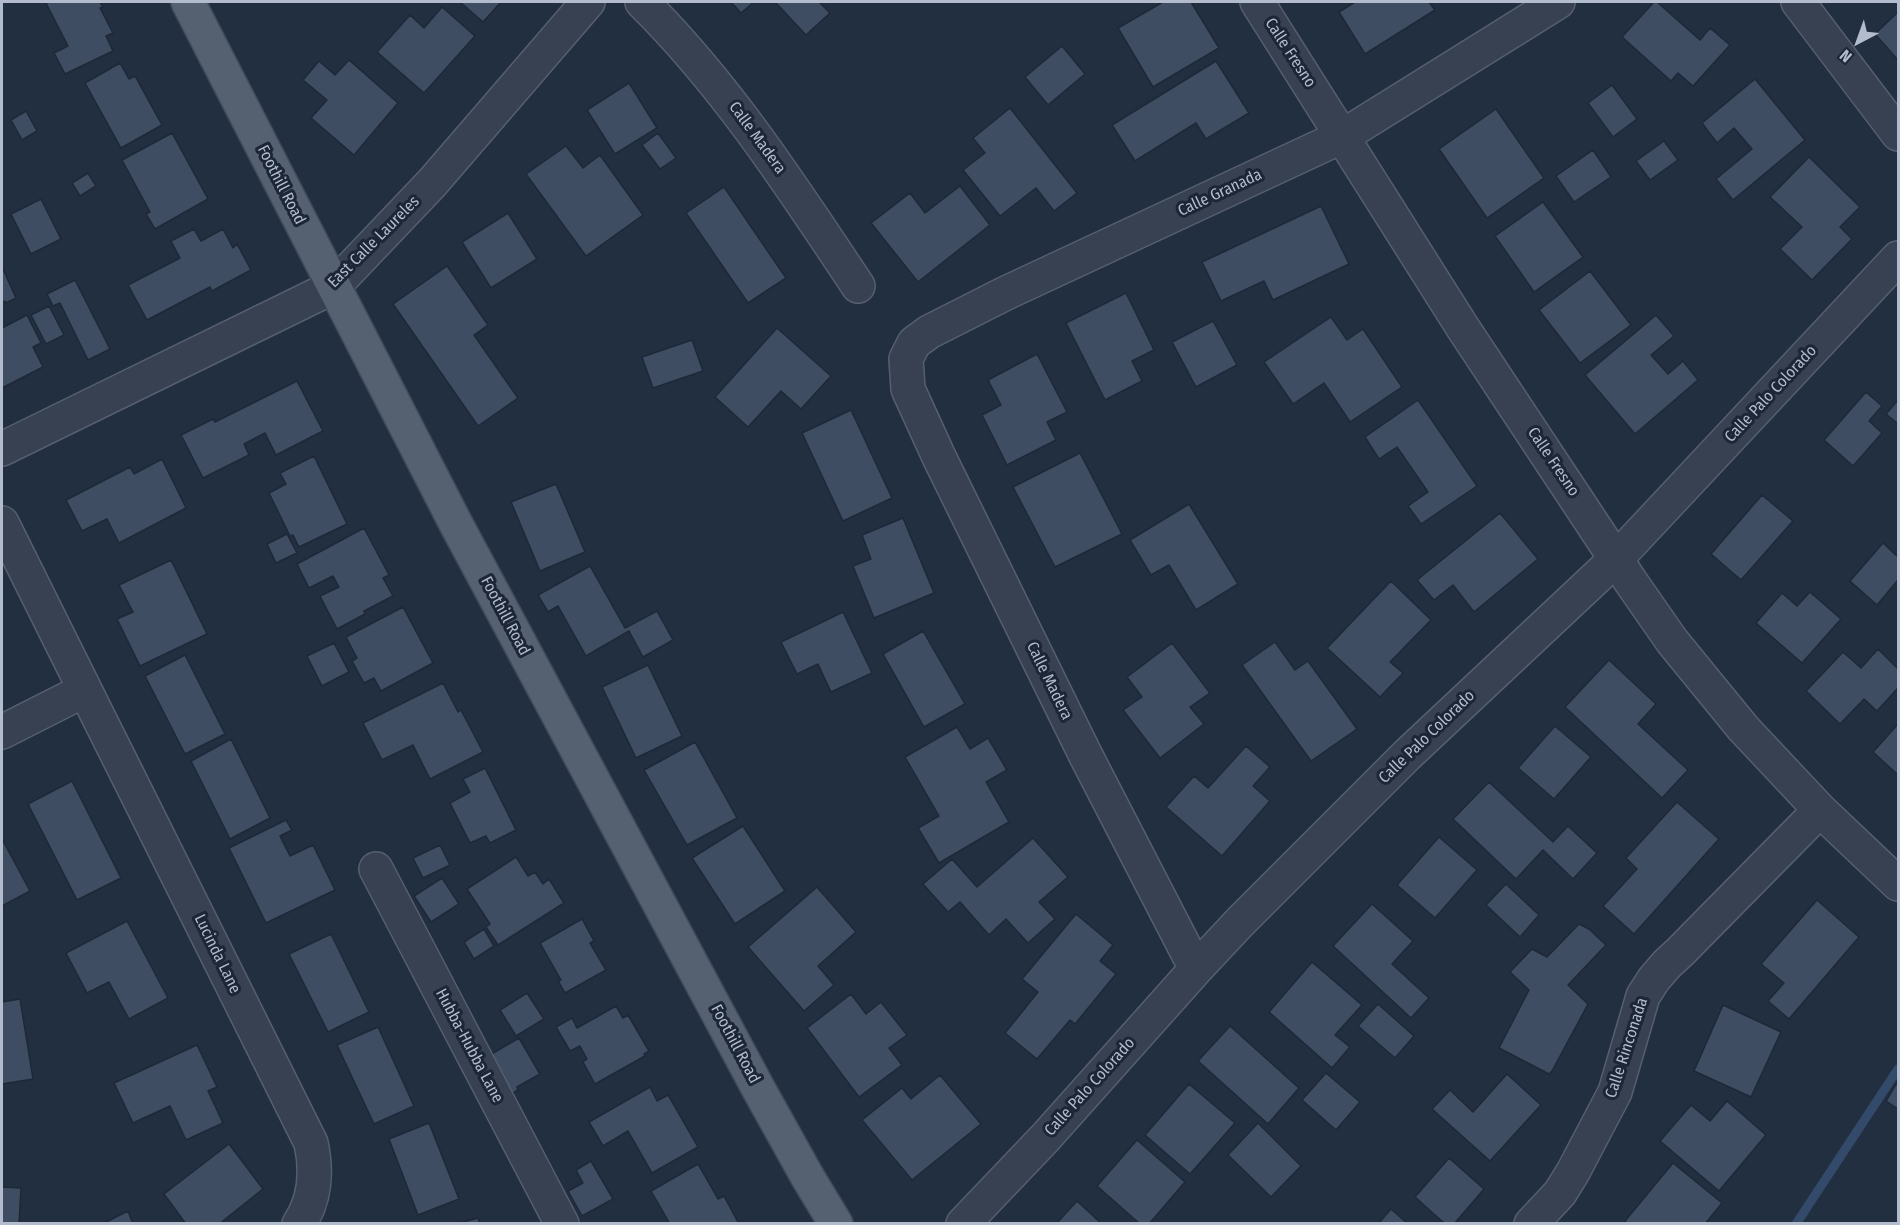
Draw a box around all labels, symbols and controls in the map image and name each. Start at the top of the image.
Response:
north arrow [1828,12,1888,72]
street label: Calle Fresno [1260,15,1320,91]
text: N [1836,46,1856,66]
street label: Calle Madera [724,98,790,178]
street label: Foothill Road [253,142,309,228]
street label: Calle Granada [1175,165,1265,221]
street label: East Calle Laureles [324,192,424,292]
street label: Calle Palo Colorado [1721,341,1821,447]
street label: Calle Fresno [1523,424,1583,500]
street label: Foothill Road [476,573,534,659]
street label: Calle Madera [1022,639,1076,723]
street label: Calle Palo Colorado [1375,686,1479,788]
street label: Lucinda Lane [190,911,244,997]
street label: Hubba-Hubba Lane [431,986,507,1106]
street label: Calle Rinconada [1602,995,1652,1101]
street label: Foothill Road [706,1001,764,1087]
street label: Calle Palo Colorado [1041,1034,1139,1140]

